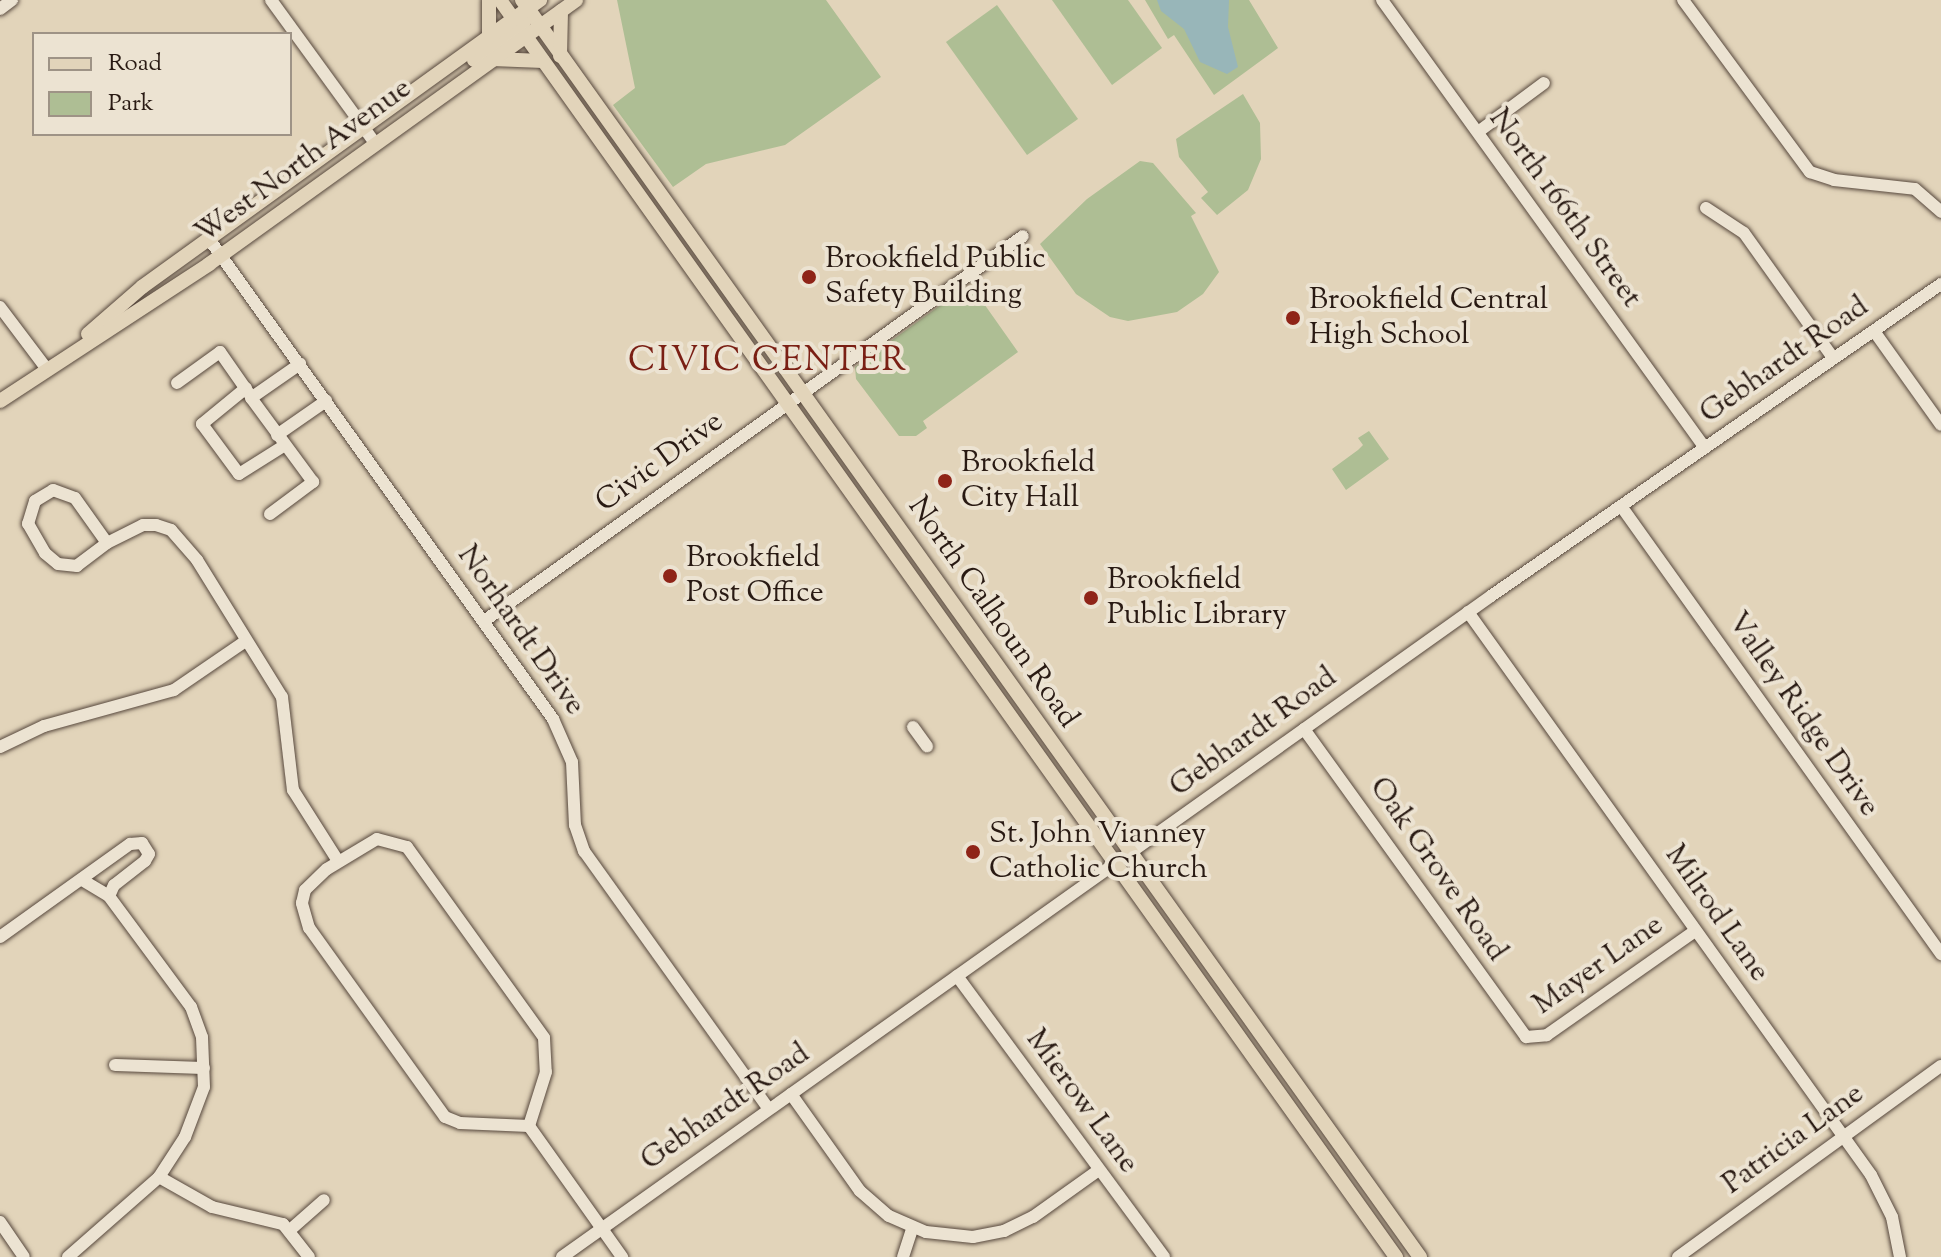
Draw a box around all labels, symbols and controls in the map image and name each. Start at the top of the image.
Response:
legend [32,32,292,136]
text: Road [108,47,162,81]
street label: West North Avenue [189,71,419,253]
text: Park [108,87,154,121]
street label: North 166th Street [1480,103,1648,315]
place label: Brookfield Public Safety Building [825,242,1046,312]
marker: Brookfield Public Safety Building [800,268,818,286]
place label: Brookfield Central High School [1309,283,1548,354]
street label: Gebhardt Road [1694,290,1876,432]
marker: Brookfield Central High School [1284,309,1302,327]
district label: CIVIC CENTER [628,342,908,382]
street label: Civic Drive [589,405,731,521]
place label: Brookfield City Hall [961,446,1095,516]
marker: Brookfield City Hall [936,472,954,490]
street label: North Calhoun Road [899,490,1085,736]
street label: Norhardt Drive [448,539,592,723]
place label: Brookfield Post Office [686,541,824,612]
place label: Brookfield Public Library [1107,563,1287,634]
marker: Brookfield Post Office [661,567,679,585]
marker: Brookfield Public Library [1082,589,1100,607]
street label: Valley Ridge Drive [1718,606,1886,824]
street label: Gebhardt Road [1164,660,1344,806]
street label: Oak Grove Road [1360,771,1514,969]
place label: St. John Vianney Catholic Church [989,817,1208,888]
street label: Milrod Lane [1656,839,1776,989]
marker: St. John Vianney Catholic Church [964,843,982,861]
street label: Mayer Lane [1527,908,1671,1024]
street label: Mierow Lane [1017,1023,1145,1181]
street label: Gebhardt Road [635,1037,817,1179]
street label: Patricia Lane [1716,1077,1872,1203]

